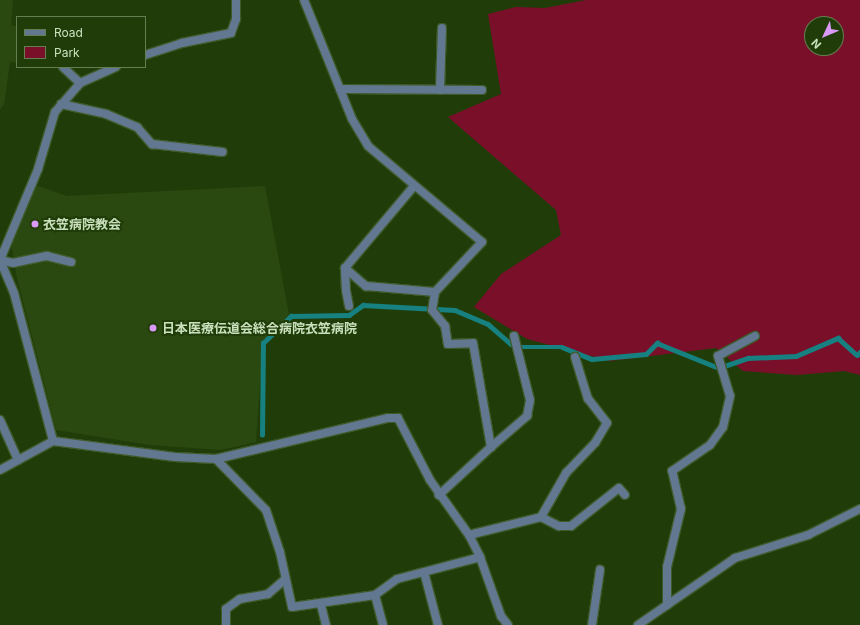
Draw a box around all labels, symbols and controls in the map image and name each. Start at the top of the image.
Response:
legend [16,16,146,68]
north arrow [804,16,844,56]
text: Road [54,25,83,40]
text: N [808,36,824,52]
text: Park [54,45,80,60]
place label: 衣笠病院教会 [43,216,121,232]
marker: 衣笠病院教会 [30,219,40,229]
place label: 日本医療伝道会総合病院衣笠病院 [162,320,357,336]
marker: 日本医療伝道会総合病院衣笠病院 [147,322,159,334]

